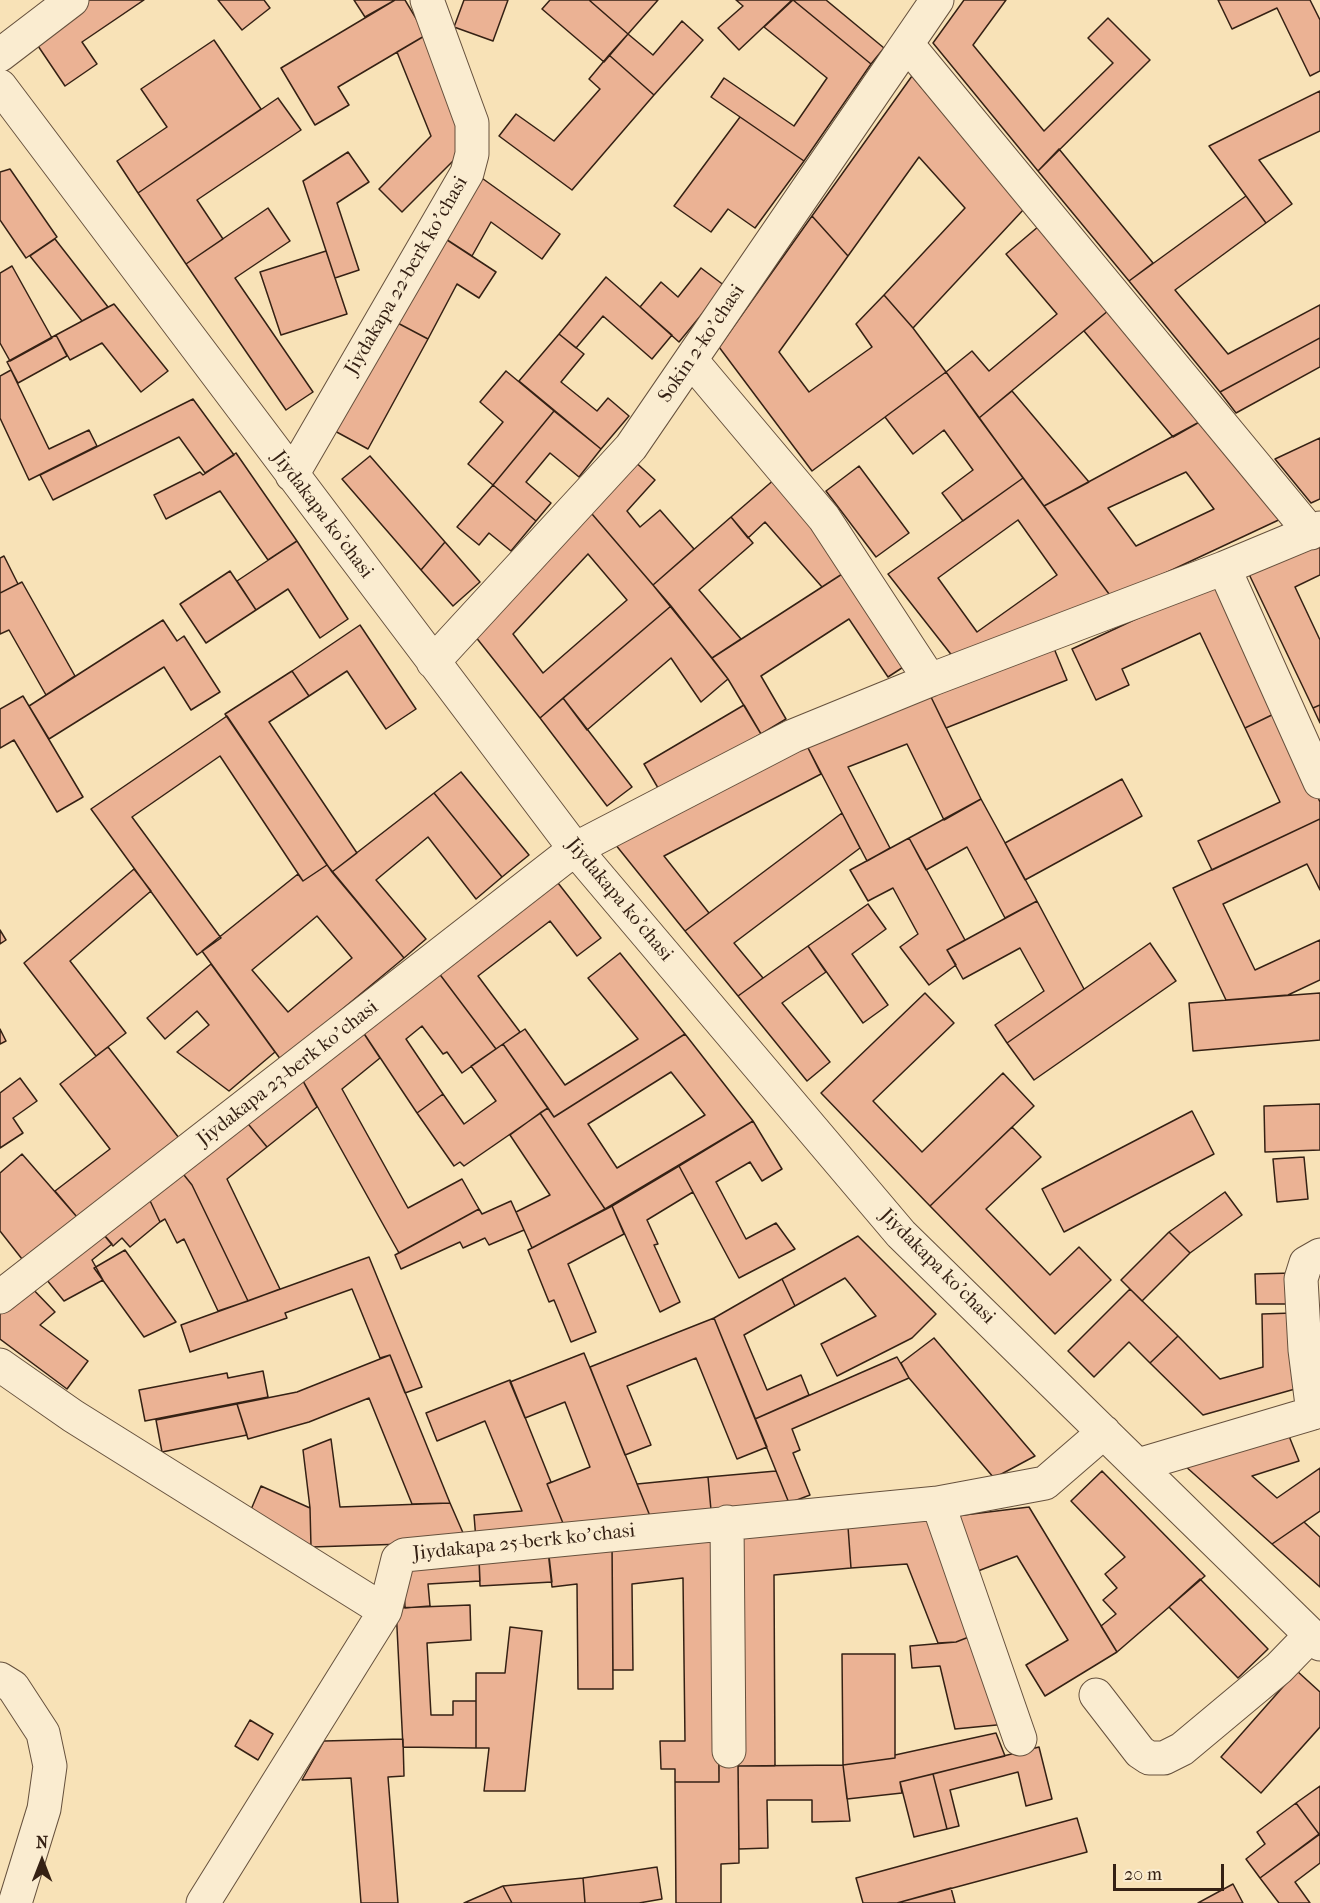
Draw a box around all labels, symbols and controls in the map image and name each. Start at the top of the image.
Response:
street label: Jiydakapa 22-berk koʼchasi [340,173,474,379]
street label: Sokin 2-koʼchasi [654,280,750,408]
street label: Jiydakapa ko'chasi [266,446,378,584]
street label: Jiydakapa ko'chasi [560,833,678,967]
street label: Jiydakapa 23-berk koʼchasi [193,996,383,1152]
street label: Jiydakapa ko'chasi [874,1204,1000,1330]
street label: Jiydakapa 25-berk koʼchasi [412,1519,636,1567]
north arrow [12,1831,72,1891]
text: N [36,1833,48,1852]
scale bar [1116,1852,1227,1890]
text: 20 m [1124,1864,1162,1885]

